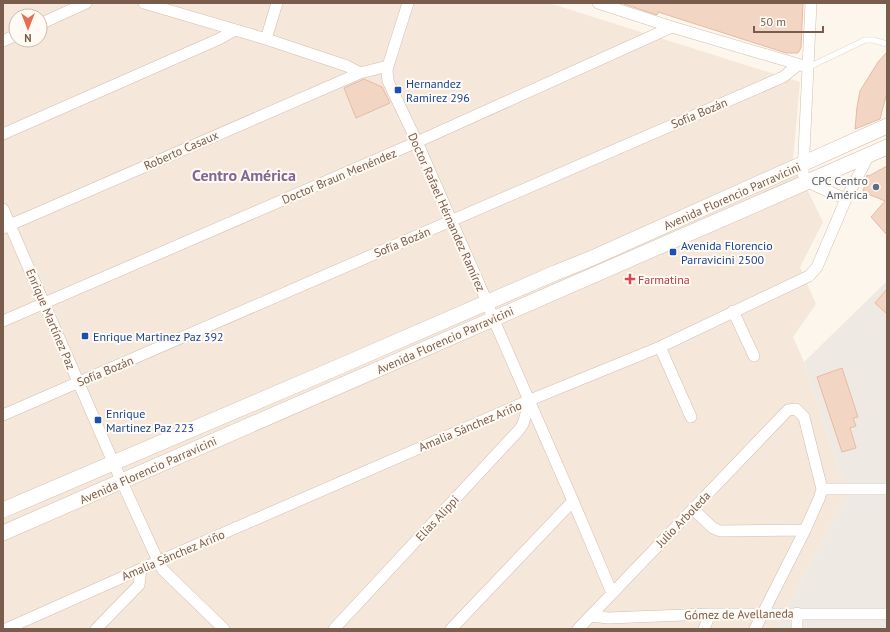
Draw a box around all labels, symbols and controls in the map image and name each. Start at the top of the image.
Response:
north arrow [8,8,48,48]
scale bar [754,8,823,34]
text: 50 m [760,14,786,29]
text: N [24,31,32,45]
place label: Hernandez Ramirez 296 [406,76,470,105]
marker: Hernandez Ramirez 296 [393,85,403,95]
street label: Sofía Bozán [668,94,730,132]
street label: Roberto Casaux [141,127,221,173]
street label: Doctor Rafael Hérnandez Ramírez [405,130,489,294]
street label: Doctor Braun Menéndez [279,145,399,207]
street label: Avenida Florencio Parravicini [661,159,803,233]
district label: Centro América [192,165,296,185]
place label: CPC Centro América [811,173,868,202]
marker: CPC Centro América [871,182,881,192]
street label: Sofía Bozán [371,223,433,261]
place label: Avenida Florencio Parravicini 2500 [681,238,773,267]
marker: Avenida Florencio Parravicini 2500 [668,247,678,257]
street label: Enrique Martínez Paz [23,266,79,372]
place label: Farmatina [638,272,690,287]
marker: Farmatina [625,274,635,284]
street label: Avenida Florencio Parravicini [374,303,516,377]
place label: Enrique Martinez Paz 392 [93,329,223,344]
marker: Enrique Martinez Paz 392 [80,331,90,341]
street label: Sofía Bozán [74,352,136,390]
street label: Amalia Sánchez Ariño [416,397,524,455]
place label: Enrique Martinez Paz 223 [106,406,194,435]
marker: Enrique Martinez Paz 223 [93,415,103,425]
street label: Avenida Florencio Parravicini [77,433,219,507]
street label: Julio Arboleda [652,488,713,551]
street label: Elías Alippi [412,492,462,544]
street label: Amalia Sánchez Ariño [119,526,227,584]
street label: Gómez de Avellaneda [684,606,794,622]

